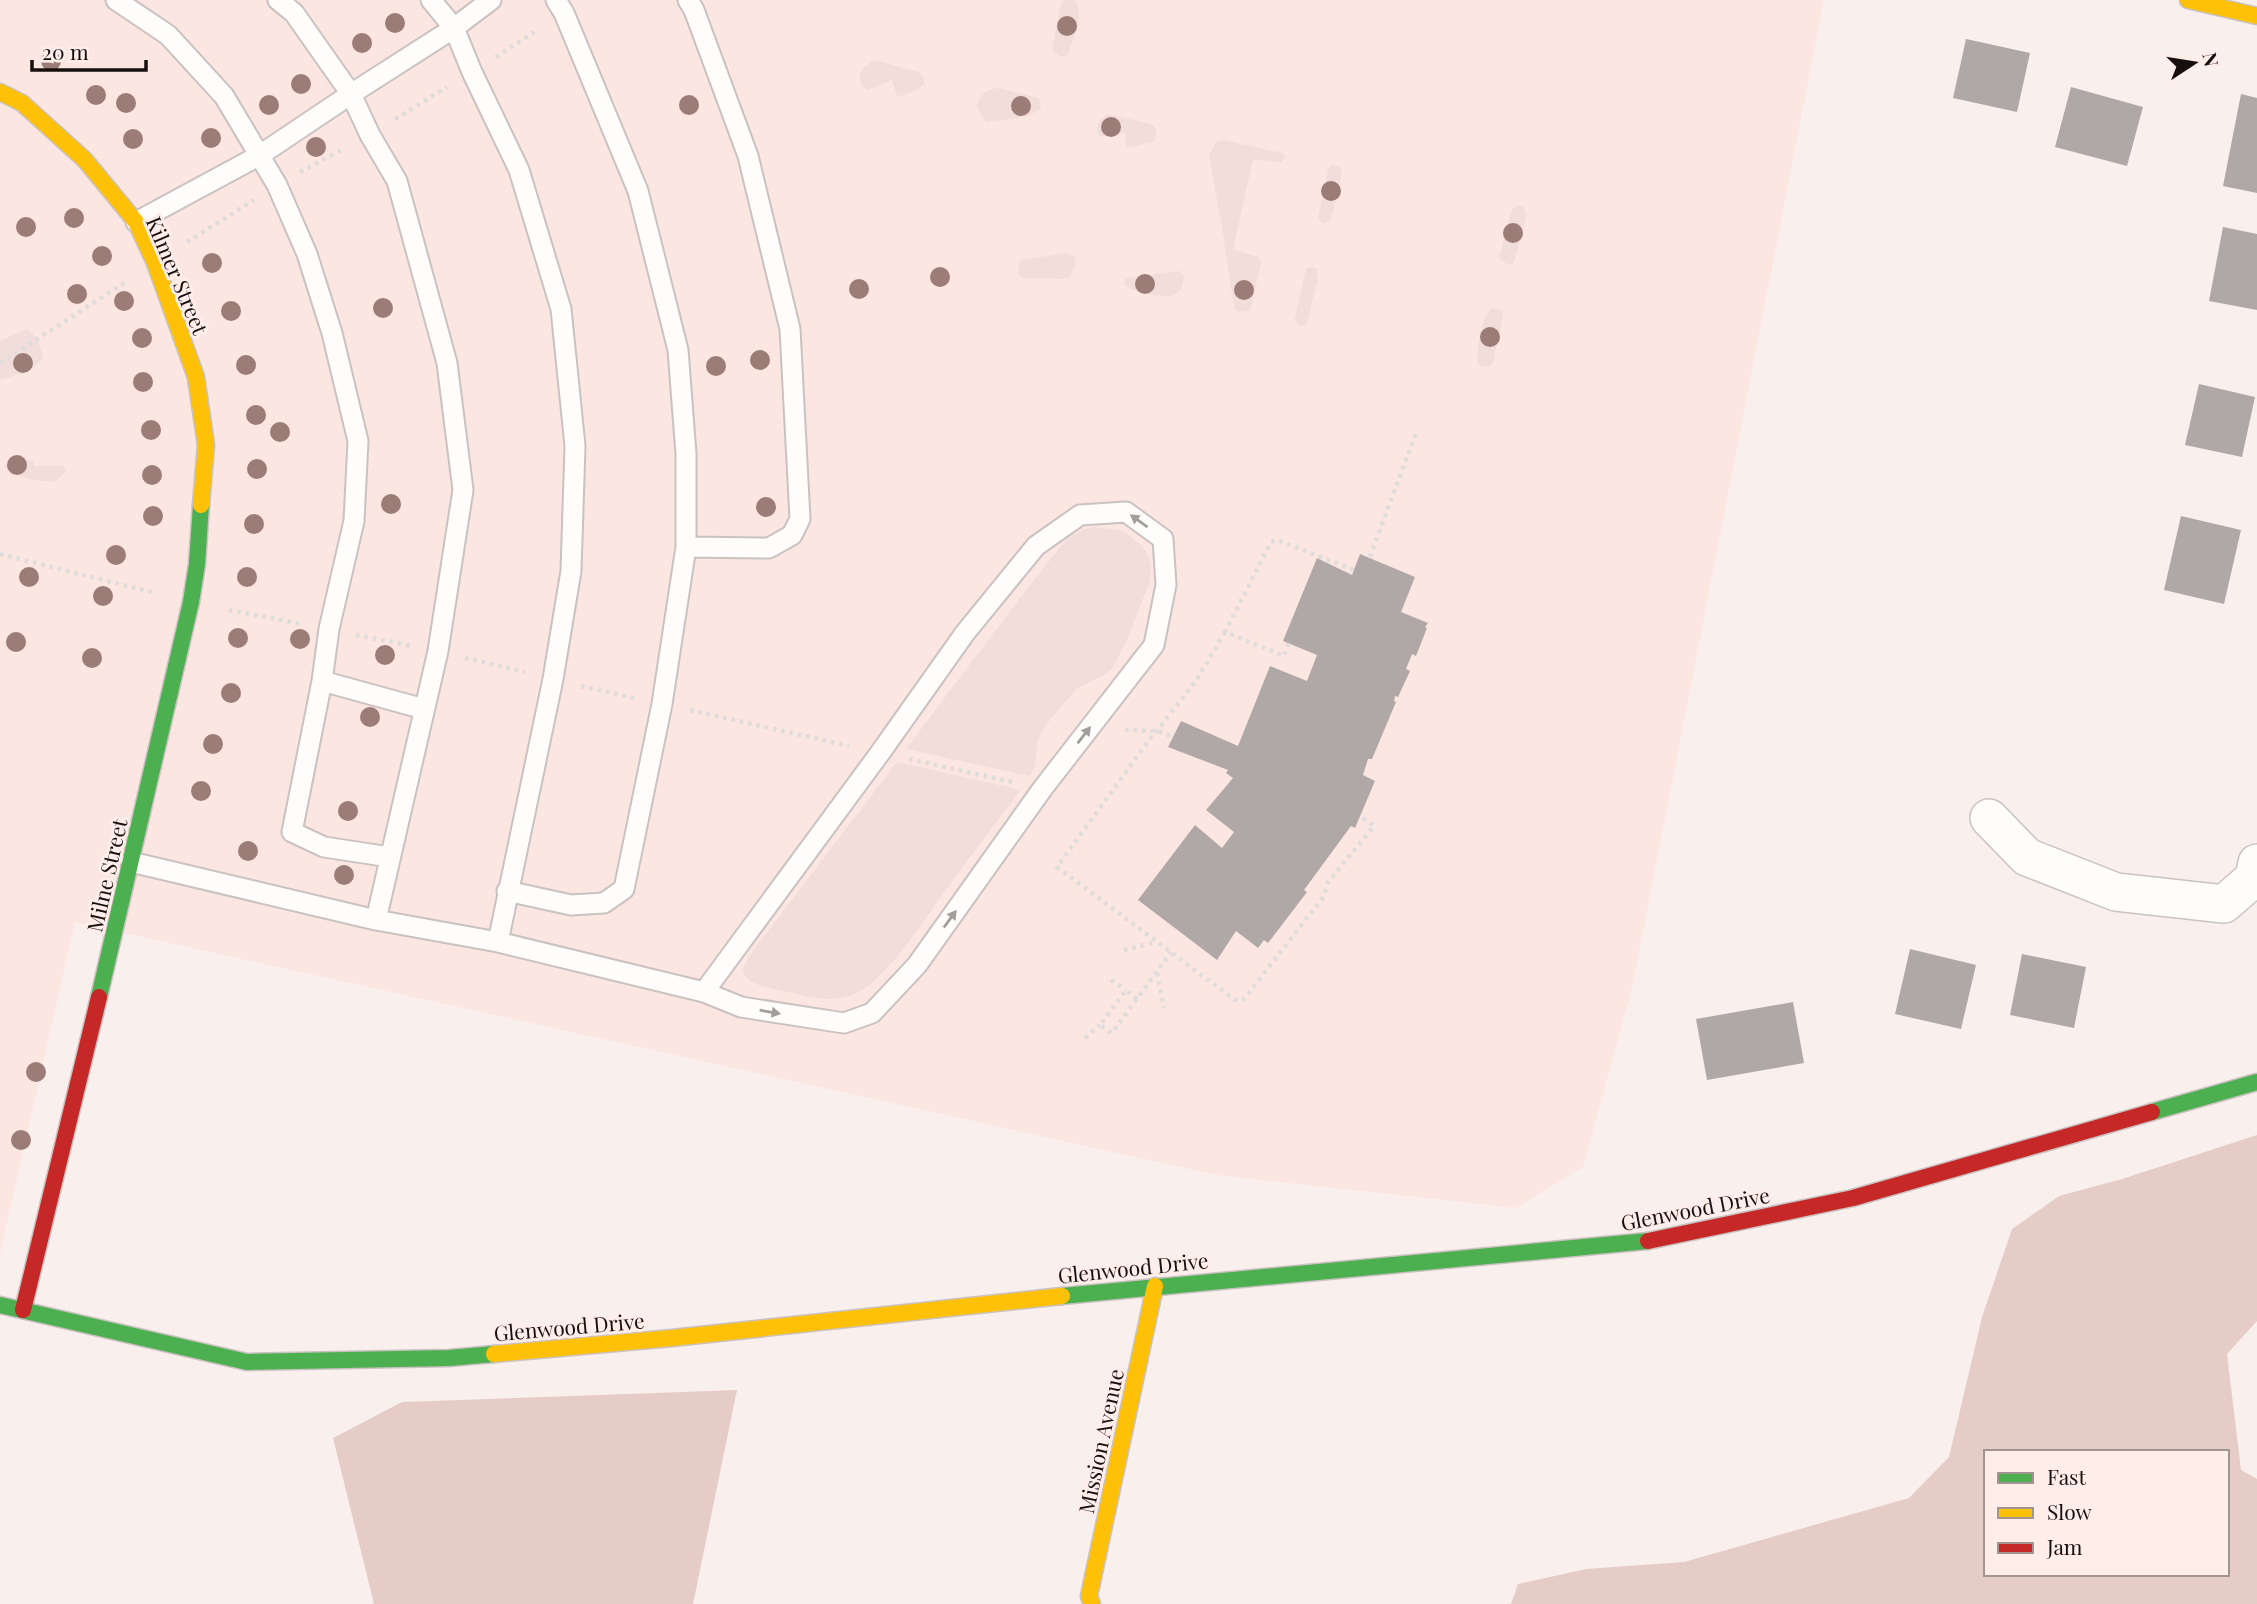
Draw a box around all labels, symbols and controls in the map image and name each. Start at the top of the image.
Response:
scale bar [32,28,145,72]
north arrow [2159,28,2229,98]
text: 20 m [42,37,89,65]
text: N [2197,50,2226,69]
street label: Kilmer Street [141,212,216,339]
one-way arrow [1129,514,1148,528]
one-way arrow [1077,727,1092,745]
street label: Milne Street [79,815,133,934]
one-way arrow [943,910,957,928]
one-way arrow [759,1006,781,1017]
street label: Glenwood Drive [1618,1180,1772,1236]
street label: Glenwood Drive [1056,1245,1210,1289]
street label: Glenwood Drive [492,1305,646,1347]
street label: Mission Avenue [1071,1366,1129,1516]
legend [1984,1450,2229,1576]
text: Fast [2047,1462,2086,1490]
text: Slow [2047,1497,2092,1525]
text: Jam [2046,1532,2083,1560]

